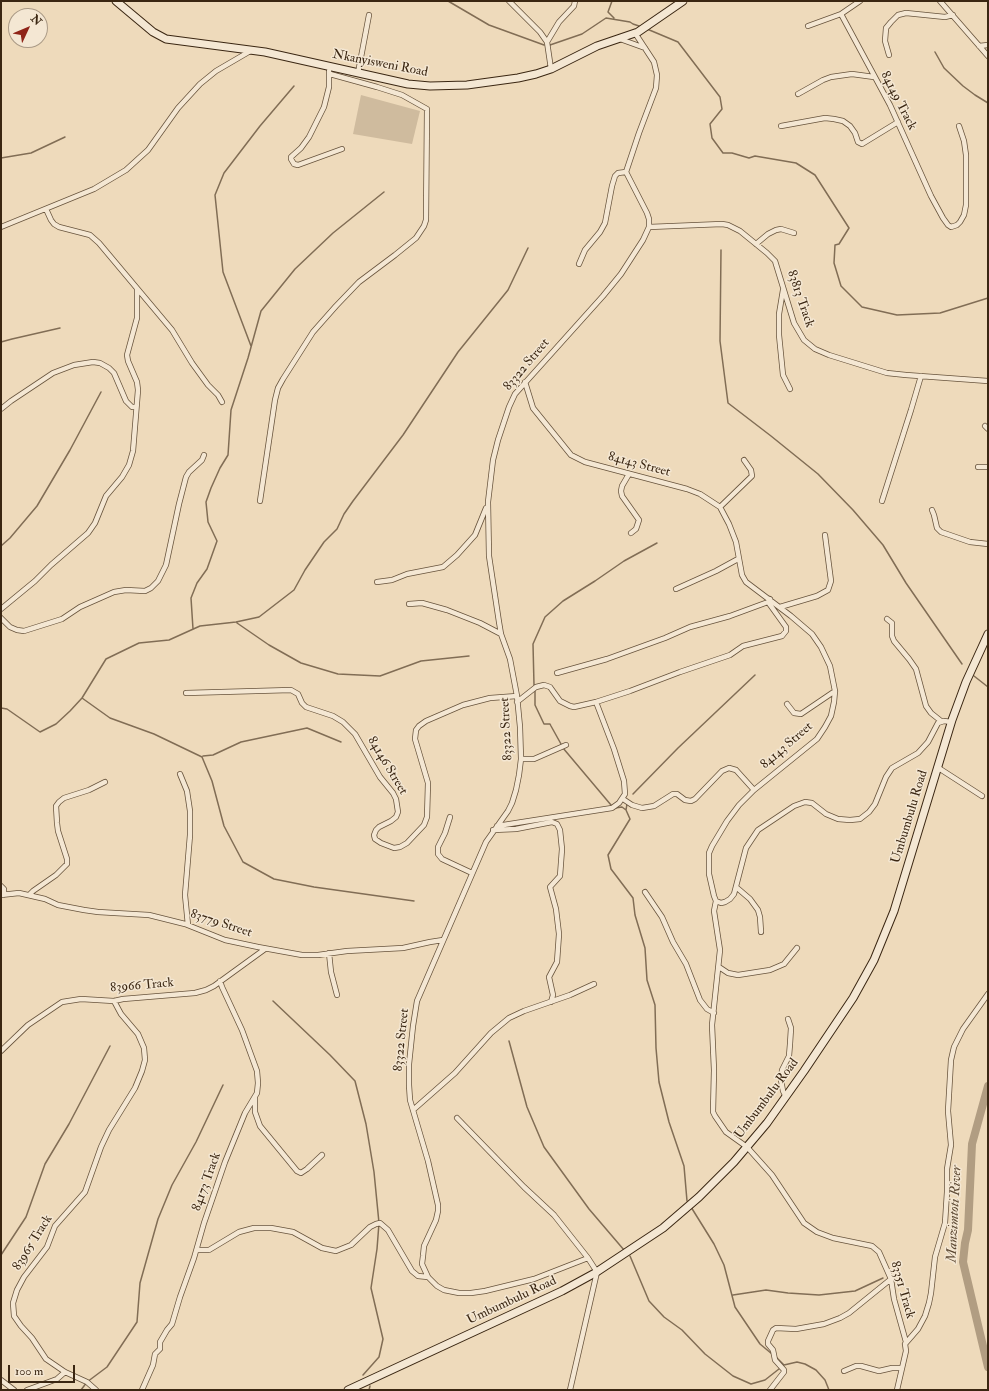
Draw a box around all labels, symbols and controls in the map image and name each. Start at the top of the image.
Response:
north arrow [8,8,48,48]
text: N [28,12,44,28]
street label: Nkanyisweni Road [331,47,429,81]
street label: 84149 Track [877,69,919,133]
street label: 83813 Track [783,268,817,330]
street label: 83322 Street [501,336,553,394]
street label: 84143 Street [606,449,672,481]
street label: 83322 Street [498,697,516,761]
street label: 84143 Street [758,719,816,773]
street label: 84146 Street [363,734,411,798]
street label: Umbumbulu Road [888,768,932,866]
street label: 83779 Street [188,907,254,941]
street label: 83966 Track [110,975,174,997]
street label: 83322 Street [391,1008,413,1072]
street label: Umbumbulu Road [732,1056,802,1142]
street label: 84173 Track [189,1151,225,1213]
water label: Manzimtoti River [944,1165,966,1263]
street label: 83965 Track [10,1212,56,1274]
street label: 83351 Track [886,1259,918,1321]
street label: Umbumbulu Road [465,1274,559,1328]
scale bar [10,1357,77,1383]
text: 100 m [15,1364,43,1379]

